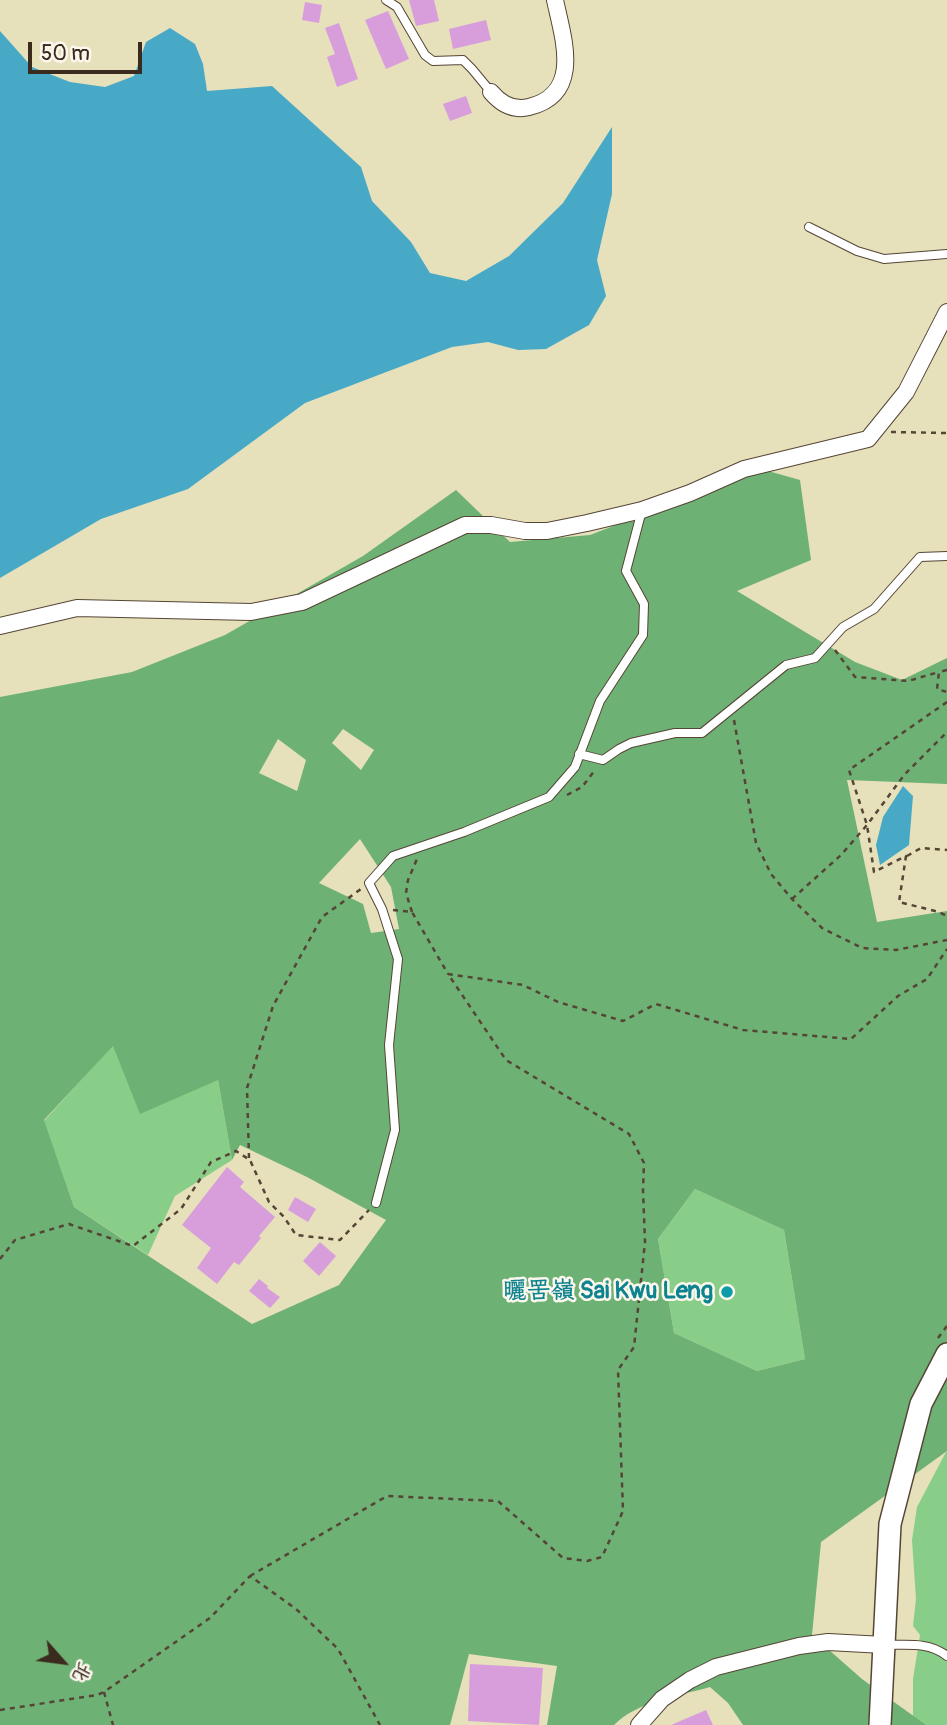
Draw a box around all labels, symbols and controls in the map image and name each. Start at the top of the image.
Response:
scale bar [32,28,145,72]
text: 50 m [41,40,90,67]
place label: 曬罟嶺 Sai Kwu Leng [503,1278,713,1306]
marker: 曬罟嶺 Sai Kwu Leng [719,1284,735,1300]
north arrow [28,1627,98,1697]
text: 北 [66,1658,97,1686]

